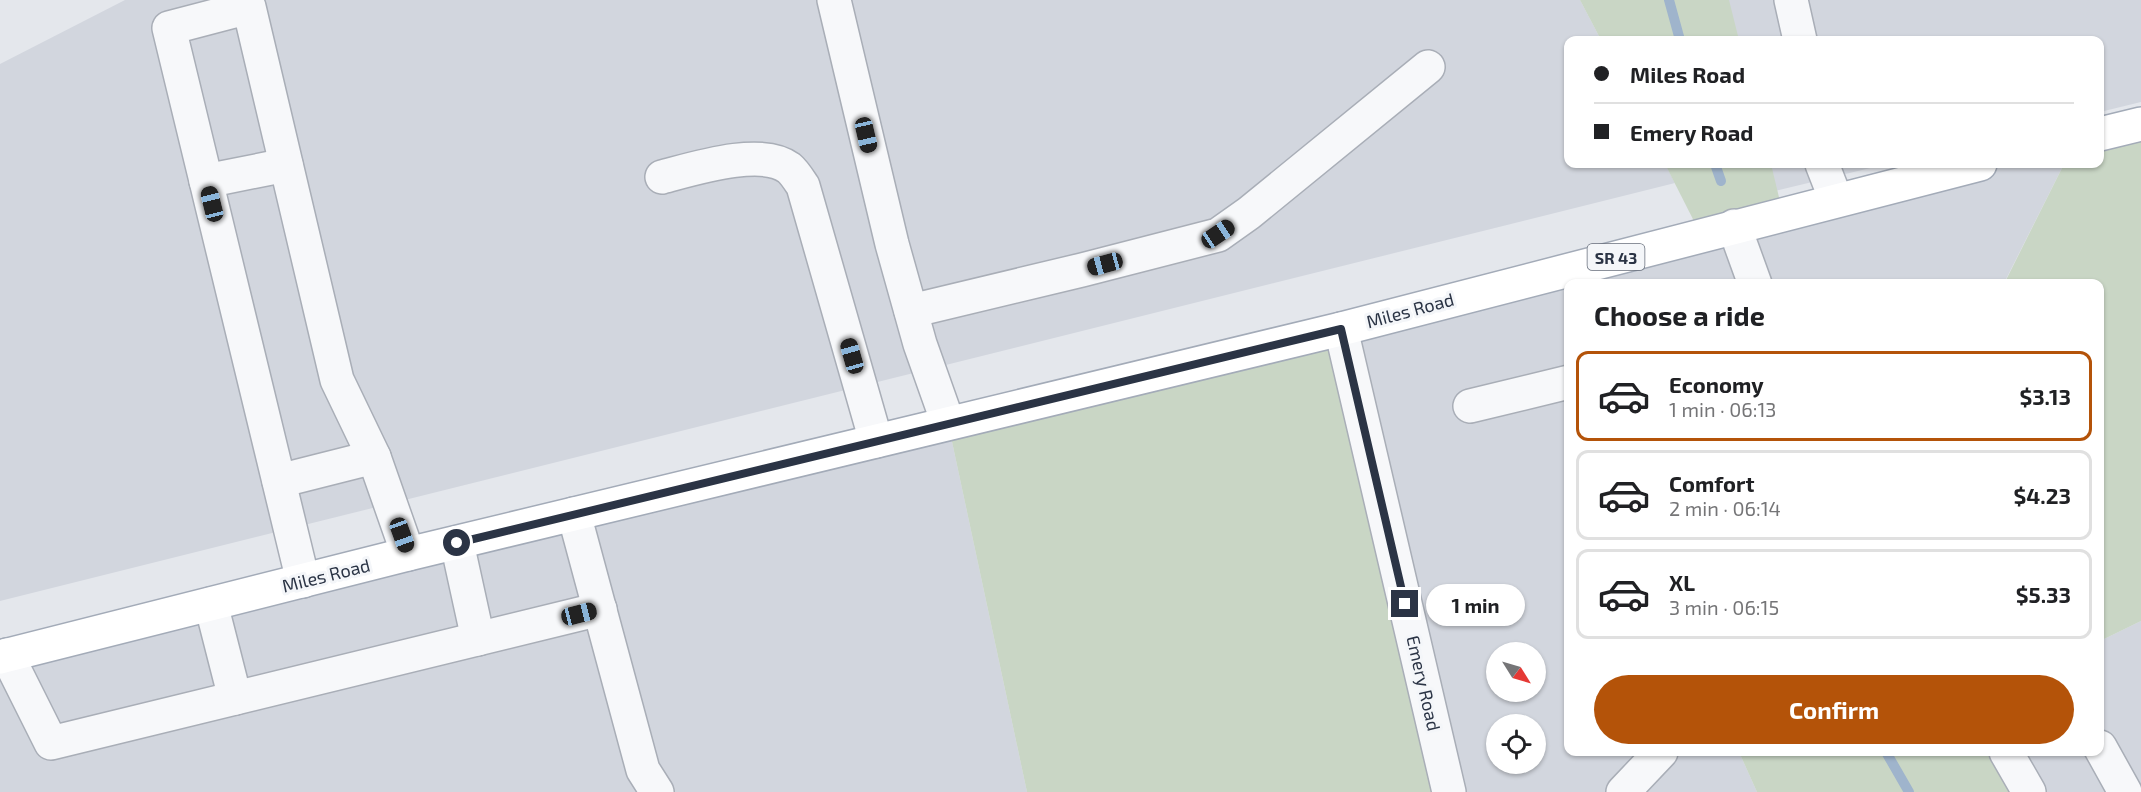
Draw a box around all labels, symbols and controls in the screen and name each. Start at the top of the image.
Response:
text: Miles Road [1630,61,1745,87]
car [853,115,879,155]
text: Emery Road [1630,119,1753,145]
car [199,184,225,224]
car [1198,216,1238,252]
road number: SR 43 [1588,244,1644,270]
car [1085,251,1125,277]
street label: Miles Road [1364,288,1456,332]
text: Choose a ride [1594,299,1765,331]
car [838,336,866,376]
icon: car [1597,369,1651,423]
text: Economy [1669,371,1764,397]
text: $3.13 [2019,383,2071,409]
text: 1 min · 06:13 [1669,397,1776,421]
icon: car [1597,468,1651,522]
text: Comfort [1669,470,1754,496]
text: $4.23 [2014,482,2071,508]
text: 2 min · 06:14 [1669,496,1781,520]
car [387,515,417,555]
route start [443,529,470,556]
street label: Miles Road [280,553,372,597]
icon: car [1597,567,1651,621]
text: XL [1669,569,1695,595]
text: $5.33 [2016,581,2071,607]
callout: 1 min [1426,583,1525,625]
route end [1391,590,1418,617]
text: 1 min [1451,593,1500,617]
text: 3 min · 06:15 [1669,595,1779,619]
car [559,601,599,627]
street label: Emery Road [1402,633,1446,733]
north arrow [1486,642,1546,702]
map controls [1486,642,1546,774]
button: Confirm [1594,675,2074,744]
button: locate [1486,714,1546,774]

